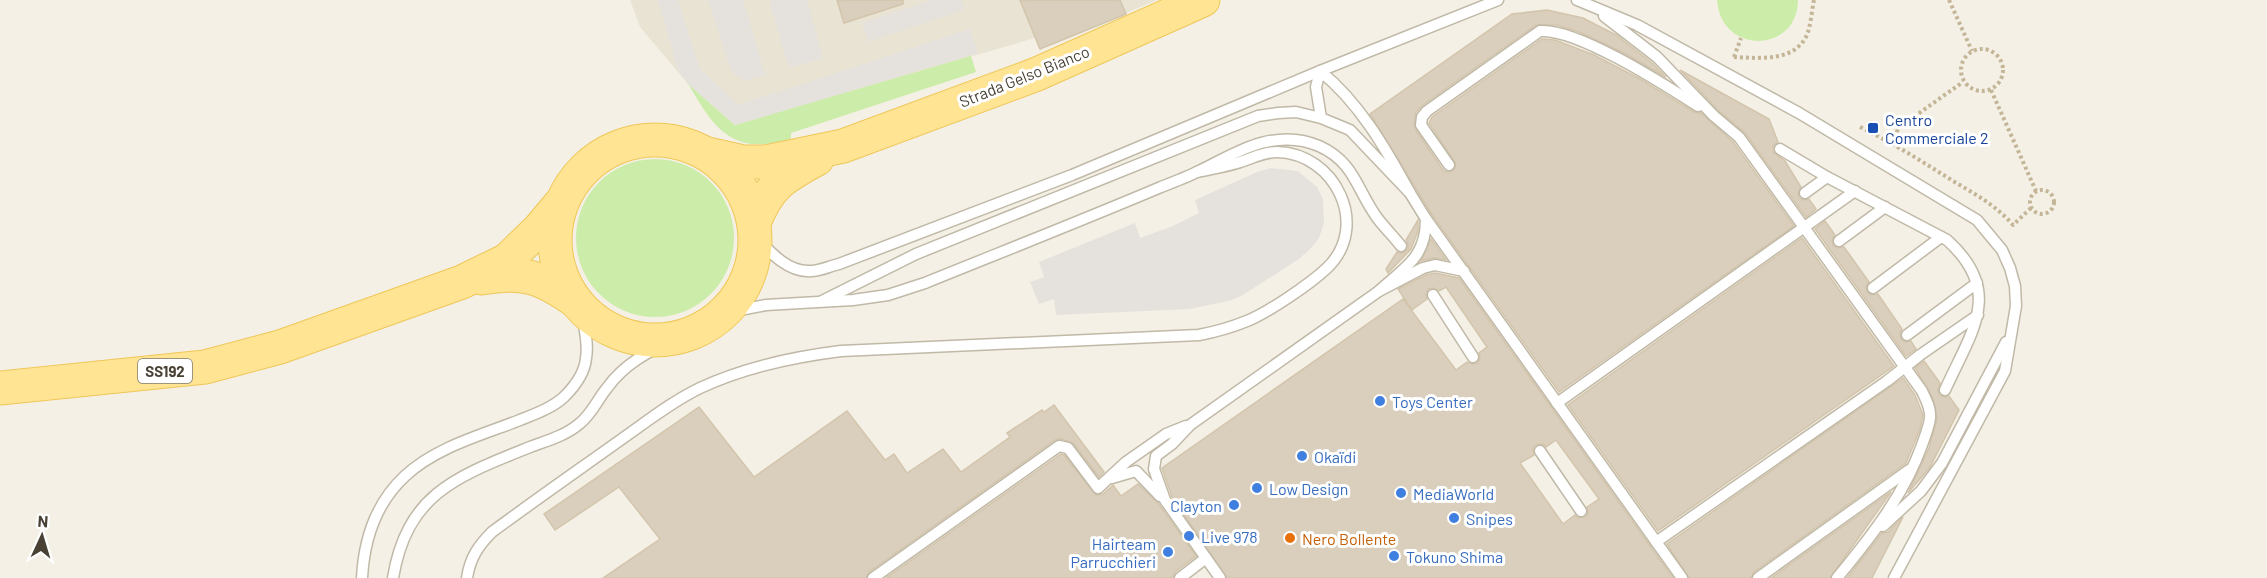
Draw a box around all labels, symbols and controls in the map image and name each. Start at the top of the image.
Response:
street label: Strada Gelso Bianco [956,41,1092,111]
place label: Centro Commerciale 2 [1885,110,1989,147]
marker: Centro Commerciale 2 [1866,121,1880,135]
road number: SS192 [138,359,192,383]
place label: Toys Center [1392,392,1473,411]
marker: Toys Center [1373,394,1387,408]
place label: Okaïdi [1314,447,1356,466]
marker: Okaïdi [1295,449,1309,463]
place label: Low Design [1269,479,1348,498]
marker: Low Design [1250,481,1264,495]
place label: MediaWorld [1413,484,1494,503]
marker: MediaWorld [1394,486,1408,500]
place label: Clayton [1170,496,1222,515]
marker: Clayton [1227,498,1241,512]
north arrow [12,506,72,566]
place label: Snipes [1466,509,1513,528]
text: N [37,511,49,530]
marker: Snipes [1447,511,1461,525]
place label: Live 978 [1201,527,1257,546]
marker: Live 978 [1182,529,1196,543]
place label: Nero Bollente [1302,529,1396,548]
marker: Nero Bollente [1283,531,1297,545]
place label: Hairteam Parrucchieri [1070,534,1156,571]
marker: Hairteam Parrucchieri [1161,545,1175,559]
place label: Tokuno Shima [1406,547,1503,566]
marker: Tokuno Shima [1387,549,1401,563]

